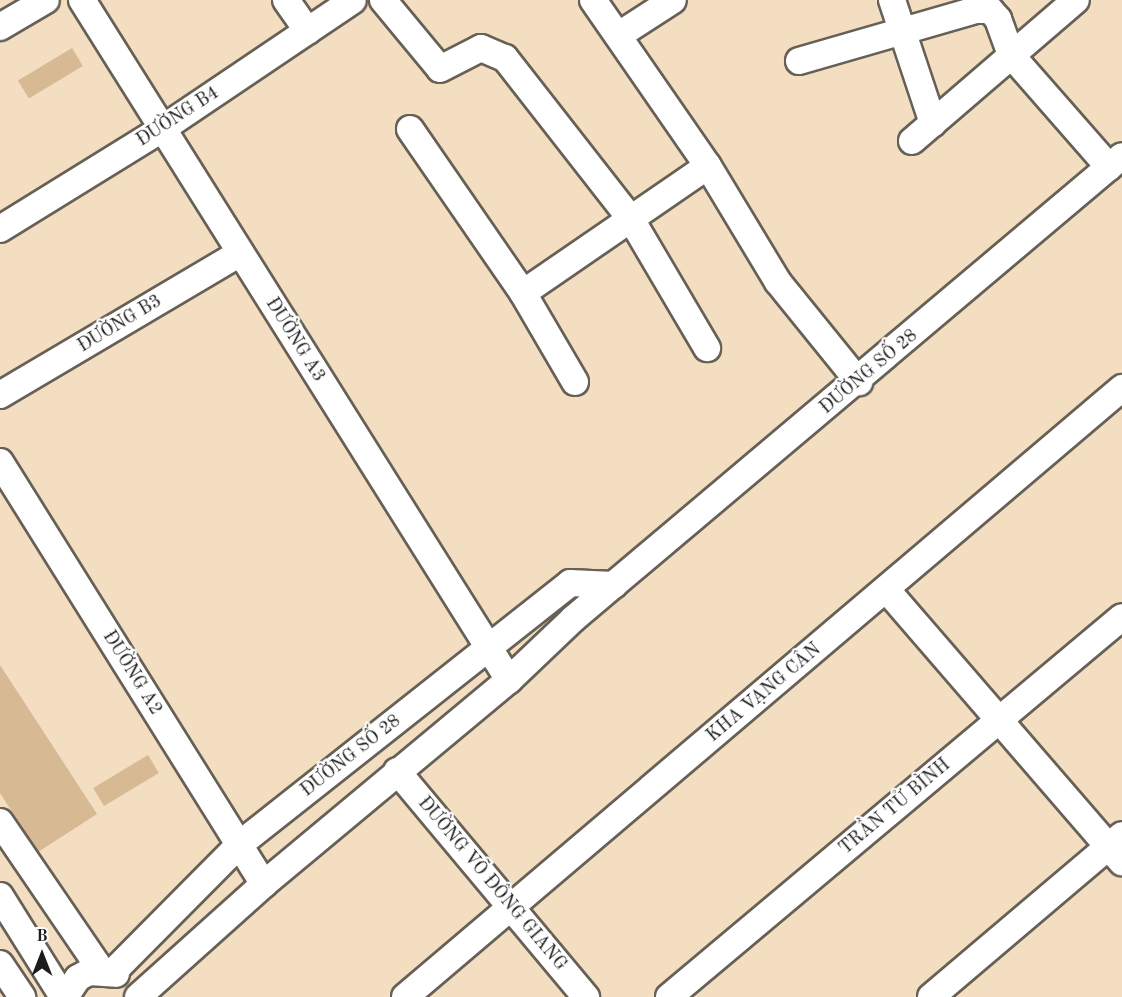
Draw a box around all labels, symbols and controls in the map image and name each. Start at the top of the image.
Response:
street label: ĐƯỜNG B4 [133,82,223,152]
street label: ĐƯỜNG B3 [74,291,166,357]
street label: ĐƯỜNG A3 [261,294,329,386]
street label: ĐƯỜNG SỐ 28 [816,325,922,419]
street label: ĐƯỜNG A2 [98,627,166,719]
street label: KHA VẠNG CÂN [703,639,825,747]
street label: ĐƯỜNG SỐ 28 [297,710,405,802]
street label: TRẦN TỬ BÌNH [835,754,955,860]
street label: ĐƯỜNG VÕ ĐÔNG GIANG [413,793,571,975]
north arrow [12,925,72,985]
text: B [36,929,48,945]

